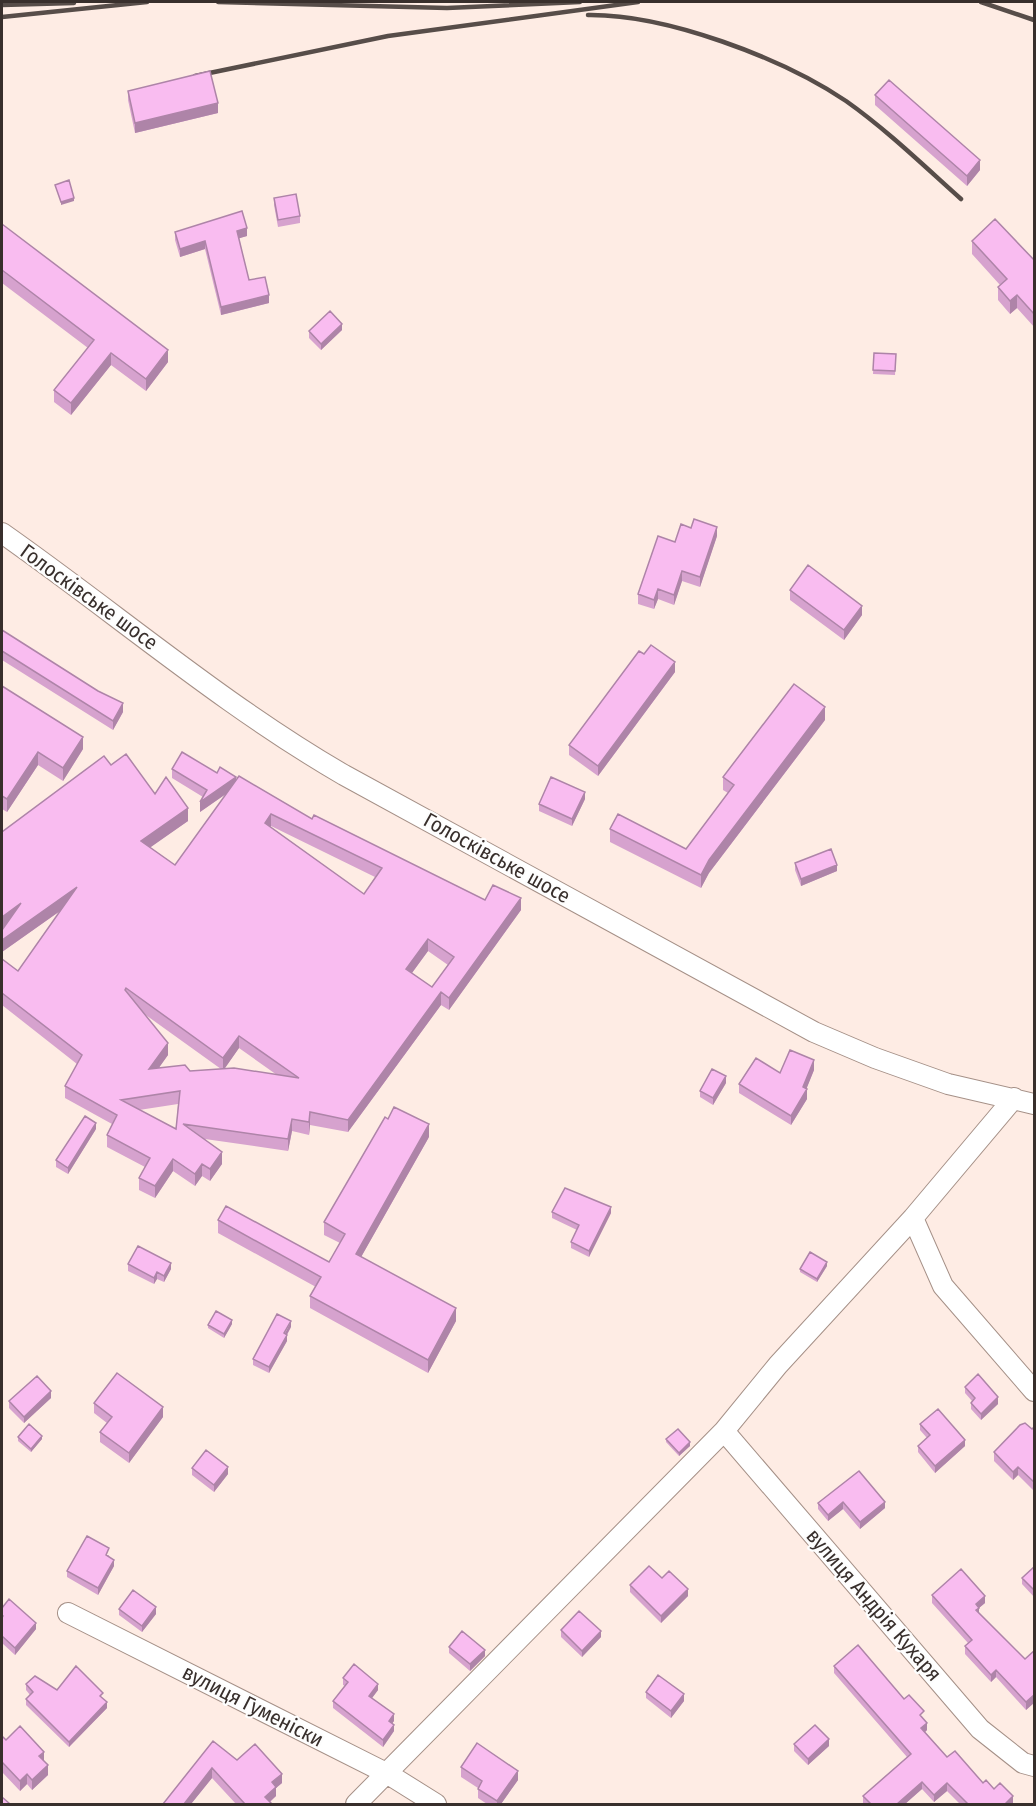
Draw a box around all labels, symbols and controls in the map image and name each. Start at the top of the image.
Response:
street label: Голосківське шосе [15,538,163,656]
street label: Голосківське шосе [419,807,575,909]
street label: вулиця Андрія Кухаря [801,1523,947,1687]
street label: вулиця Гуменіски [178,1659,328,1753]

